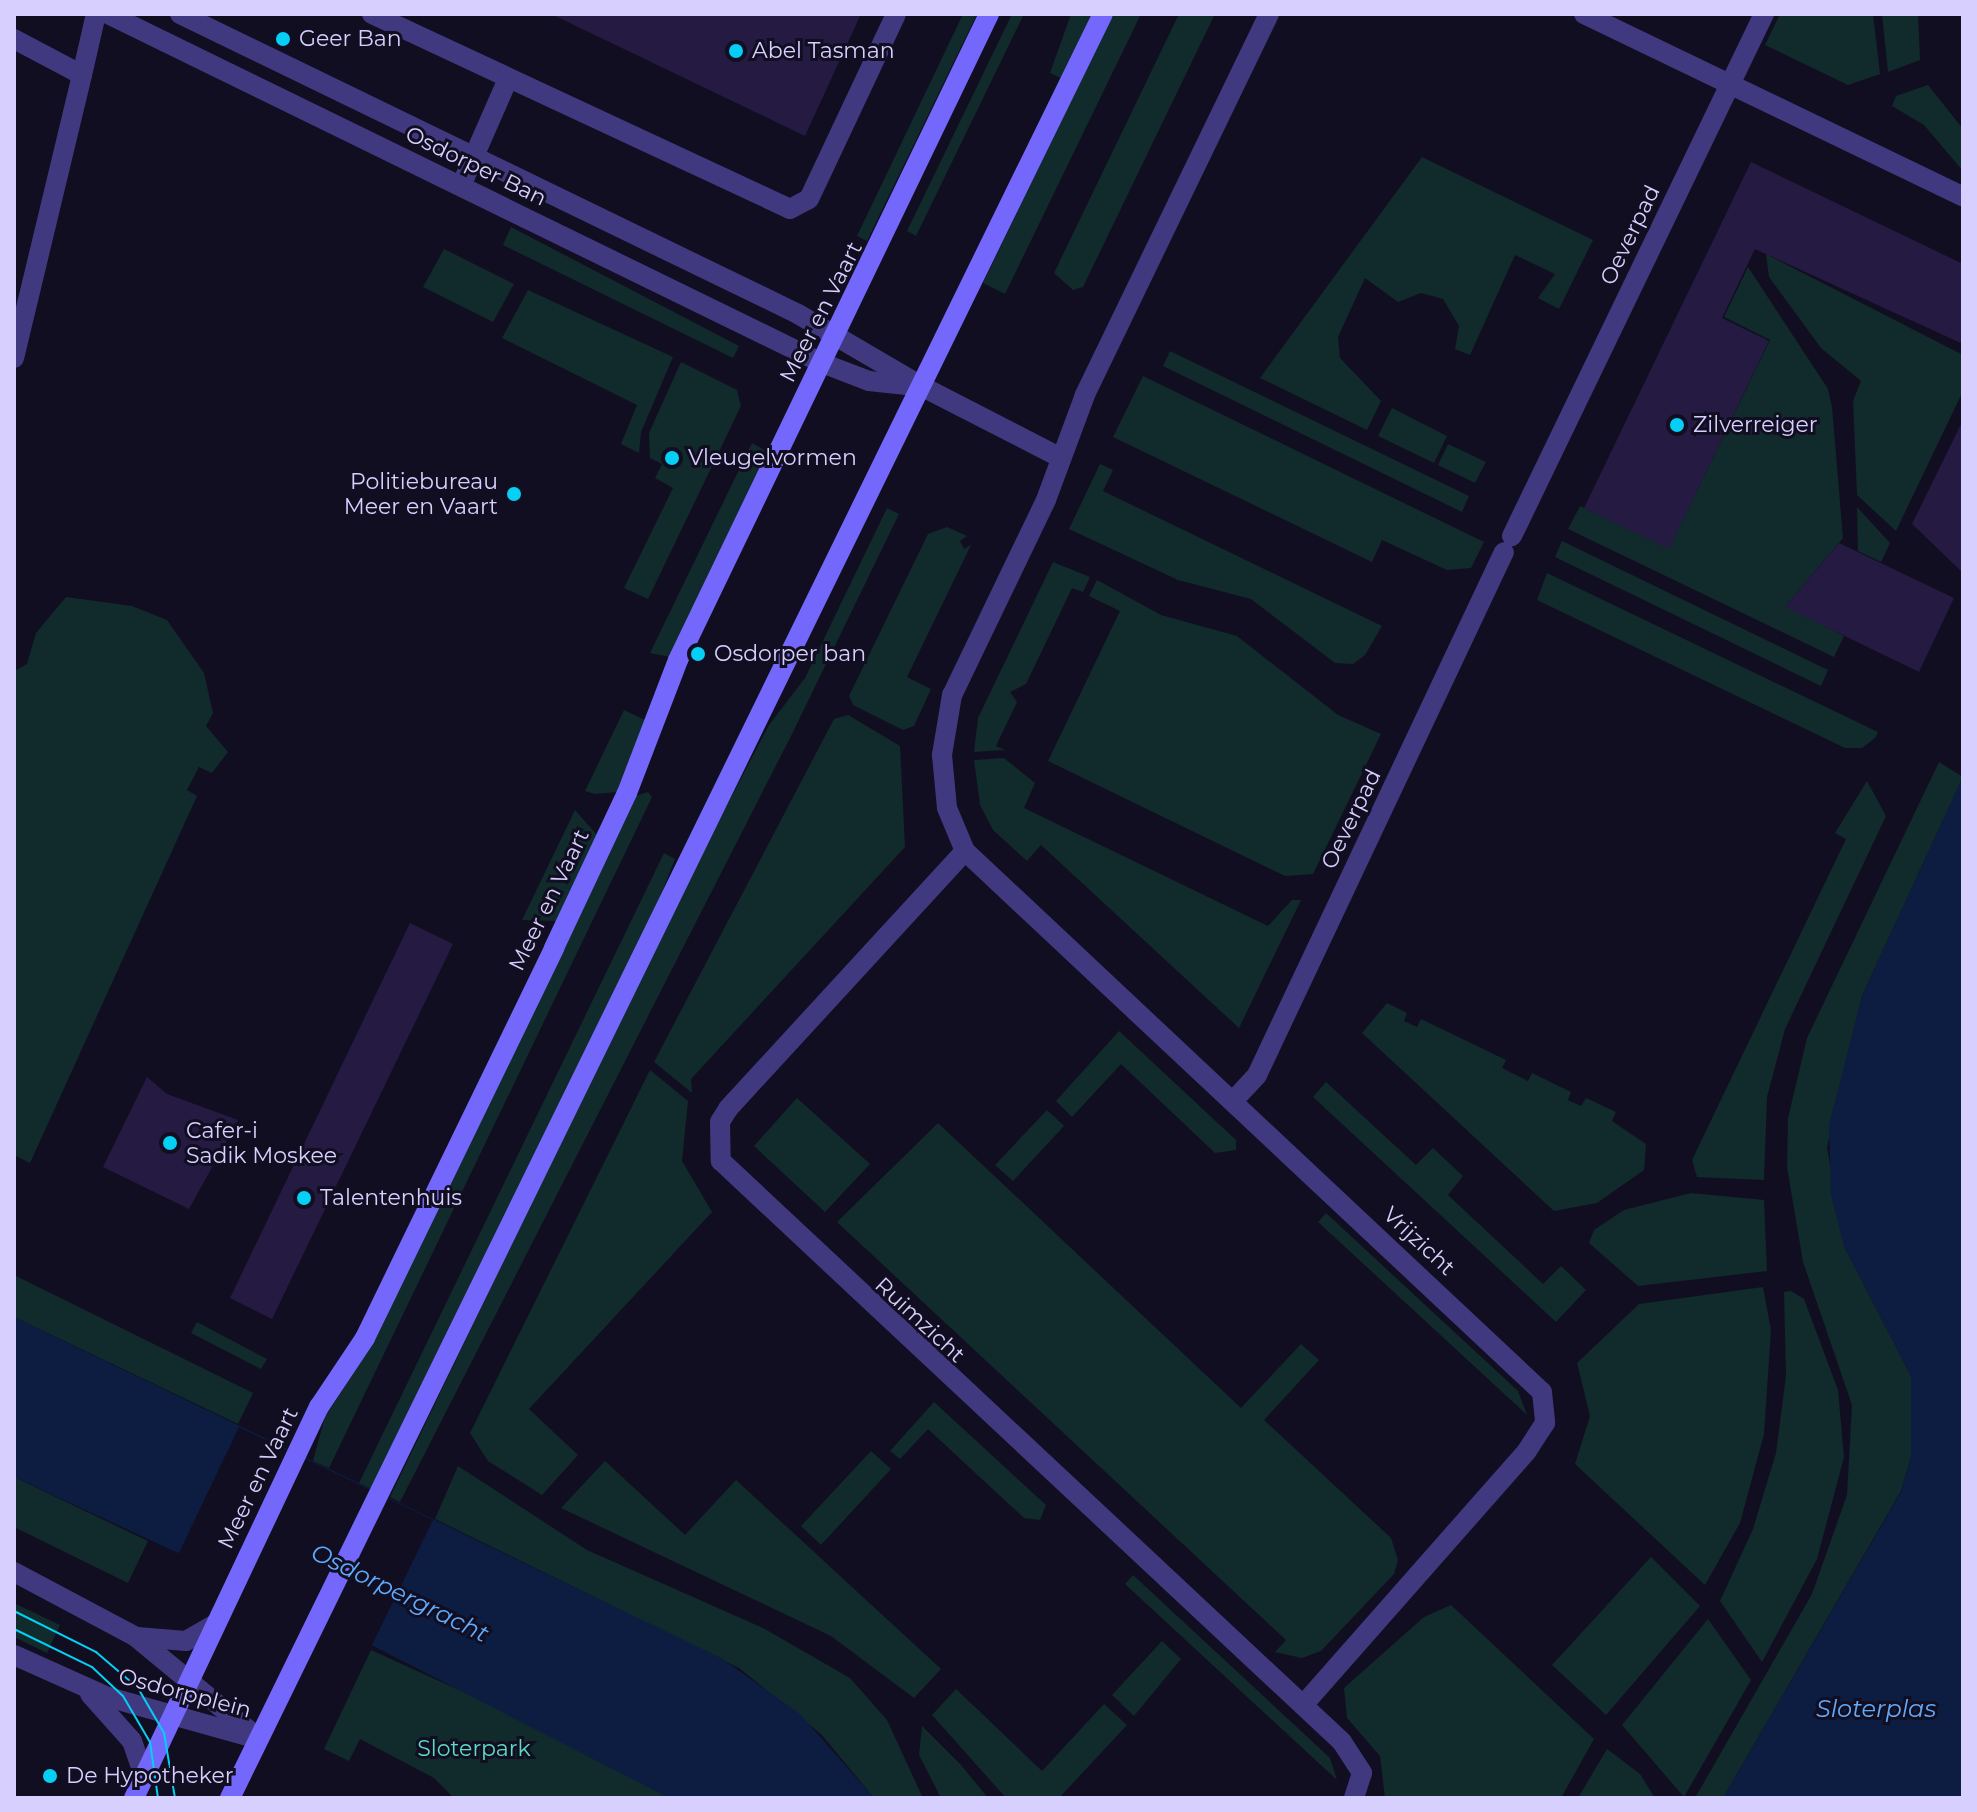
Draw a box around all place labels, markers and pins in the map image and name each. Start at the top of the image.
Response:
place label: Geer Ban [299,26,402,52]
marker: Geer Ban [274,30,292,48]
place label: Abel Tasman [752,38,895,64]
marker: Abel Tasman [727,42,745,60]
place label: Zilverreiger [1693,412,1818,438]
marker: Zilverreiger [1668,416,1686,434]
place label: Vleugelvormen [688,445,857,471]
marker: Vleugelvormen [663,449,681,467]
place label: Politiebureau Meer en Vaart [344,468,498,520]
marker: Politiebureau Meer en Vaart [505,485,523,503]
place label: Osdorper ban [714,641,866,667]
marker: Osdorper ban [689,645,707,663]
place label: Cafer-i Sadik Moskee [186,1117,337,1168]
marker: Cafer-i Sadik Moskee [161,1134,179,1152]
place label: Talentenhuis [320,1185,462,1211]
marker: Talentenhuis [295,1189,313,1207]
place label: De Hypotheker [66,1763,234,1789]
marker: De Hypotheker [41,1767,59,1785]

